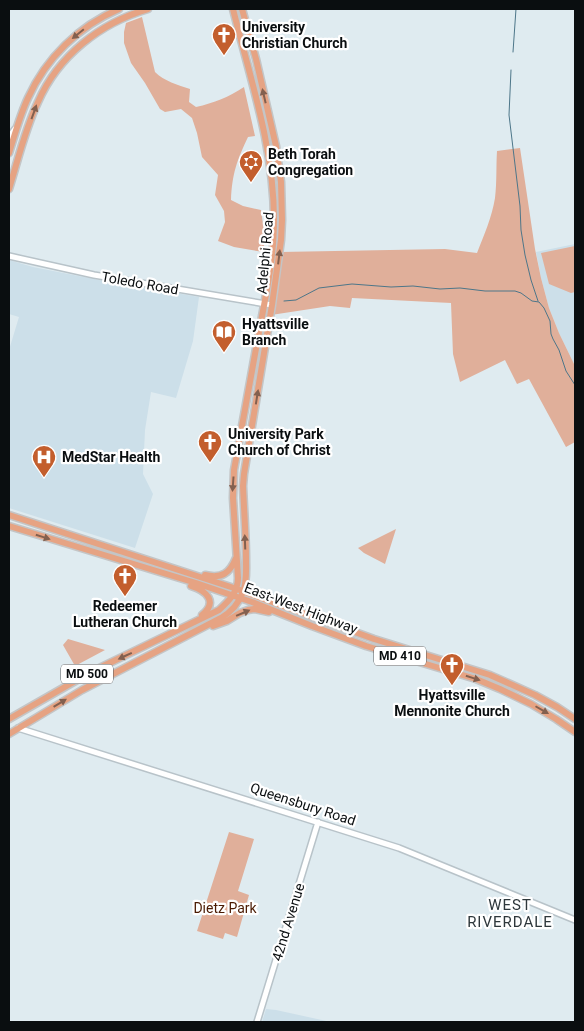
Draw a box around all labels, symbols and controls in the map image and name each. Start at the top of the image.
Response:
place label: University Christian Church [242,19,347,51]
church icon: University Christian Church [211,22,237,56]
one-way arrow [72,28,85,39]
one-way arrow [260,89,268,104]
one-way arrow [31,104,38,119]
place label: Beth Torah Congregation [268,146,353,178]
synagogue icon: Beth Torah Congregation [238,149,264,183]
street label: Adelphi Road [253,211,277,295]
one-way arrow [275,249,283,265]
street label: Toledo Road [100,268,180,298]
place label: Hyattsville Branch [242,316,309,348]
library icon: Hyattsville Branch [211,319,237,353]
one-way arrow [254,388,262,404]
place label: University Park Church of Christ [228,426,331,458]
church icon: University Park Church of Christ [197,429,223,463]
hospital icon: MedStar Health [31,444,57,478]
place label: MedStar Health [62,449,161,465]
one-way arrow [229,476,237,492]
one-way arrow [36,533,51,541]
one-way arrow [241,534,249,550]
church icon: Redeemer Lutheran Church [112,563,138,597]
street label: East-West Highway [242,579,360,637]
place label: Redeemer Lutheran Church [73,598,177,630]
one-way arrow [236,609,251,617]
road number: MD 410 [374,646,426,666]
one-way arrow [118,652,132,660]
church icon: Hyattsville Mennonite Church [439,652,465,686]
road number: MD 500 [61,664,113,684]
one-way arrow [465,675,480,682]
place label: Hyattsville Mennonite Church [394,687,510,719]
one-way arrow [54,698,67,707]
one-way arrow [535,706,548,715]
street label: Queensbury Road [248,779,358,829]
street label: 42nd Avenue [269,881,307,963]
district label: WEST RIVERDALE [467,896,553,931]
park label: Dietz Park [193,900,258,916]

